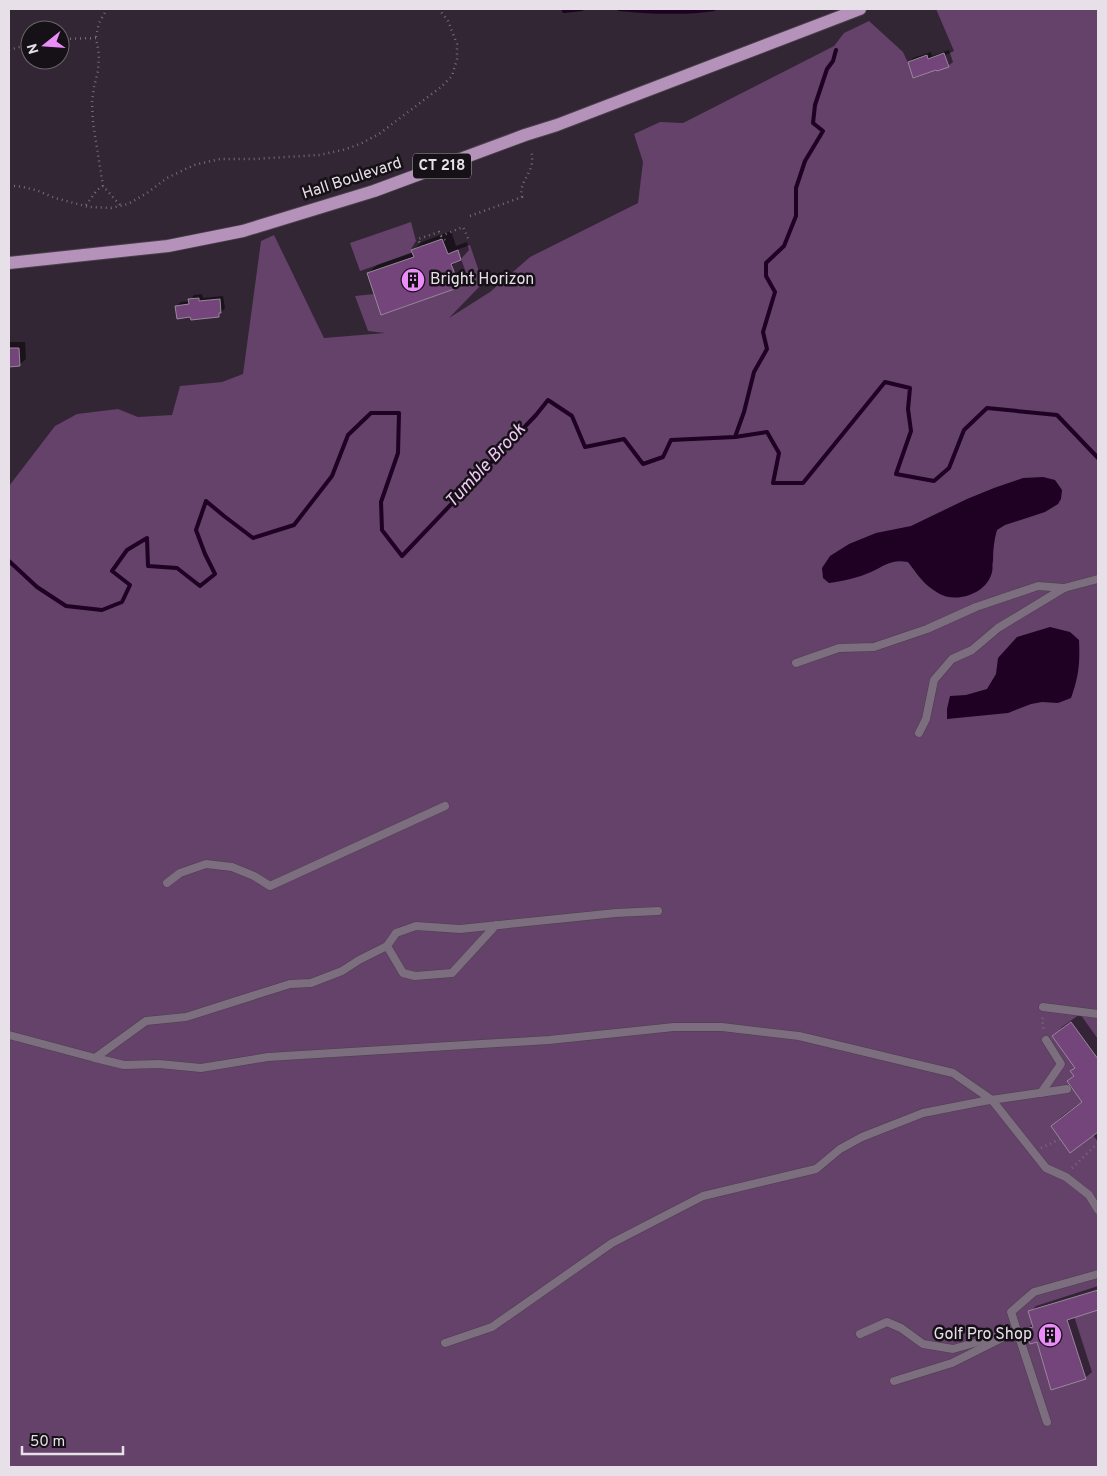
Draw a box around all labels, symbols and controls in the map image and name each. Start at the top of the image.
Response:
north arrow [20,20,70,70]
text: N [24,41,44,56]
street label: Hall Boulevard [300,153,404,205]
road number: CT 218 [413,154,471,178]
building icon: Bright Horizon [400,267,426,293]
place label: Bright Horizon [430,270,534,290]
water label: Tumble Brook [441,418,532,513]
building icon: Golf Pro Shop [1037,1322,1063,1348]
place label: Golf Pro Shop [933,1325,1032,1345]
scale bar [22,1424,124,1456]
text: 50 m [30,1433,65,1452]

